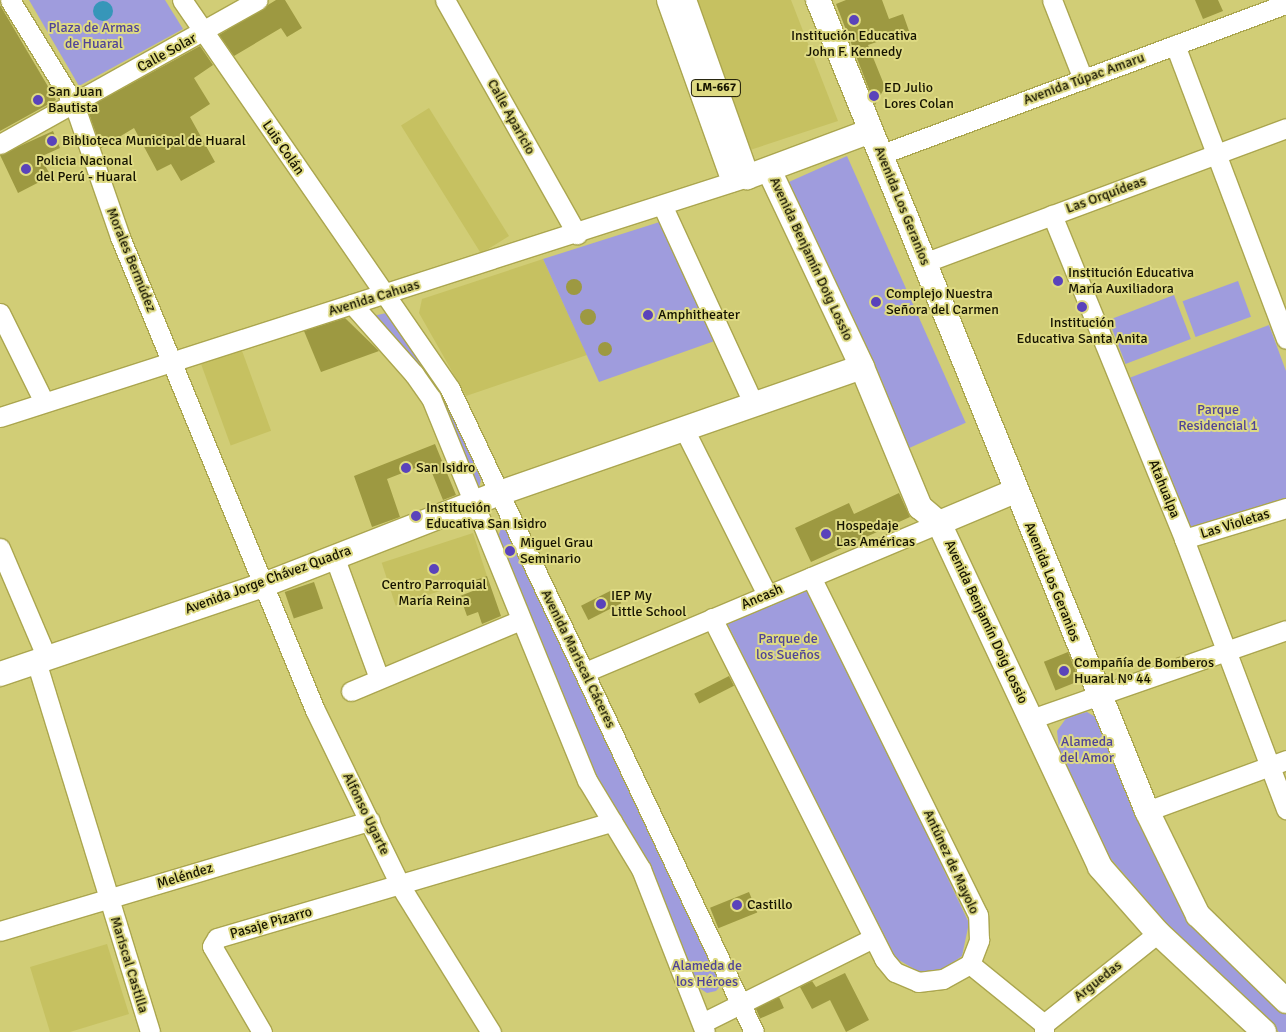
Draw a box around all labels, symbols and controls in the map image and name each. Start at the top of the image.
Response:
marker: Institución Educativa John F. Kennedy [848,14,860,26]
park label: Plaza de Armas de Huaral [48,20,140,52]
place label: Institución Educativa John F. Kennedy [791,28,917,60]
street label: Calle Solar [135,30,199,76]
street label: Avenida Túpac Amaru [1021,49,1147,109]
street label: Calle Aparicio [483,76,539,158]
road number: LM-667 [690,78,742,98]
place label: ED Julio Lores Colan [884,80,954,112]
place label: San Juan Bautista [48,84,102,116]
marker: ED Julio Lores Colan [868,90,880,102]
marker: San Juan Bautista [32,94,44,106]
street label: Luis Colán [258,118,308,178]
place label: Biblioteca Municipal de Huaral [62,133,246,149]
marker: Biblioteca Municipal de Huaral [46,135,58,147]
street label: Avenida Los Geranios [870,144,934,268]
place label: Policia Nacional del Perú - Huaral [36,153,137,186]
marker: Policia Nacional del Perú - Huaral [20,163,32,175]
street label: Las Orquídeas [1064,173,1148,217]
street label: Avenida Benjamín Doig Lossio [766,175,856,343]
street label: Morales Bermúdez [102,205,160,315]
place label: Institución Educativa María Auxiliadora [1068,265,1194,298]
marker: Institución Educativa María Auxiliadora [1052,275,1064,287]
street label: Avenida Cahuas [326,276,422,320]
place label: Complejo Nuestra Señora del Carmen [886,286,999,318]
marker: Complejo Nuestra Señora del Carmen [870,296,882,308]
marker: Institución Educativa Santa Anita [1076,301,1088,313]
place label: Amphitheater [658,307,740,323]
marker: Amphitheater [642,309,654,321]
place label: Institución Educativa Santa Anita [1016,315,1148,348]
park label: Parque Residencial 1 [1178,402,1258,434]
street label: Atahualpa [1145,457,1183,521]
place label: San Isidro [416,460,475,476]
marker: San Isidro [400,462,412,474]
place label: Institución Educativa San Isidro [426,500,547,532]
street label: Las Violetas [1198,505,1272,543]
marker: Institución Educativa San Isidro [410,510,422,522]
place label: Hospedaje Las Américas [836,518,915,550]
street label: Avenida Los Geranios [1020,520,1084,644]
marker: Hospedaje Las Américas [820,528,832,540]
place label: Miguel Grau Seminario [520,535,593,568]
street label: Avenida Benjamín Doig Lossio [941,538,1031,706]
street label: Avenida Jorge Chávez Quadra [183,542,353,618]
marker: Miguel Grau Seminario [504,545,516,557]
marker: Centro Parroquial María Reina [428,563,440,575]
place label: Centro Parroquial María Reina [381,577,487,610]
street label: Ancash [739,581,785,613]
street label: Avenida Mariscal Cáceres [537,587,619,731]
place label: IEP My Little School [611,588,686,620]
marker: IEP My Little School [595,598,607,610]
park label: Parque de los Sueños [756,631,820,664]
place label: Compañía de Bomberos Huaral Nº 44 [1074,655,1214,688]
marker: Compañía de Bomberos Huaral Nº 44 [1058,665,1070,677]
park label: Alameda del Amor [1060,734,1114,766]
street label: Alfonso Ugarte [339,770,393,858]
street label: Antúnez de Mayolo [919,807,983,917]
street label: Meléndez [155,860,215,892]
place label: Castillo [747,897,793,913]
marker: Castillo [731,899,743,911]
street label: Pasaje Pizarro [228,903,314,943]
street label: Mariscal Castilla [106,915,152,1015]
street label: Arguedas [1071,957,1125,1005]
park label: Alameda de los Héroes [672,958,742,990]

